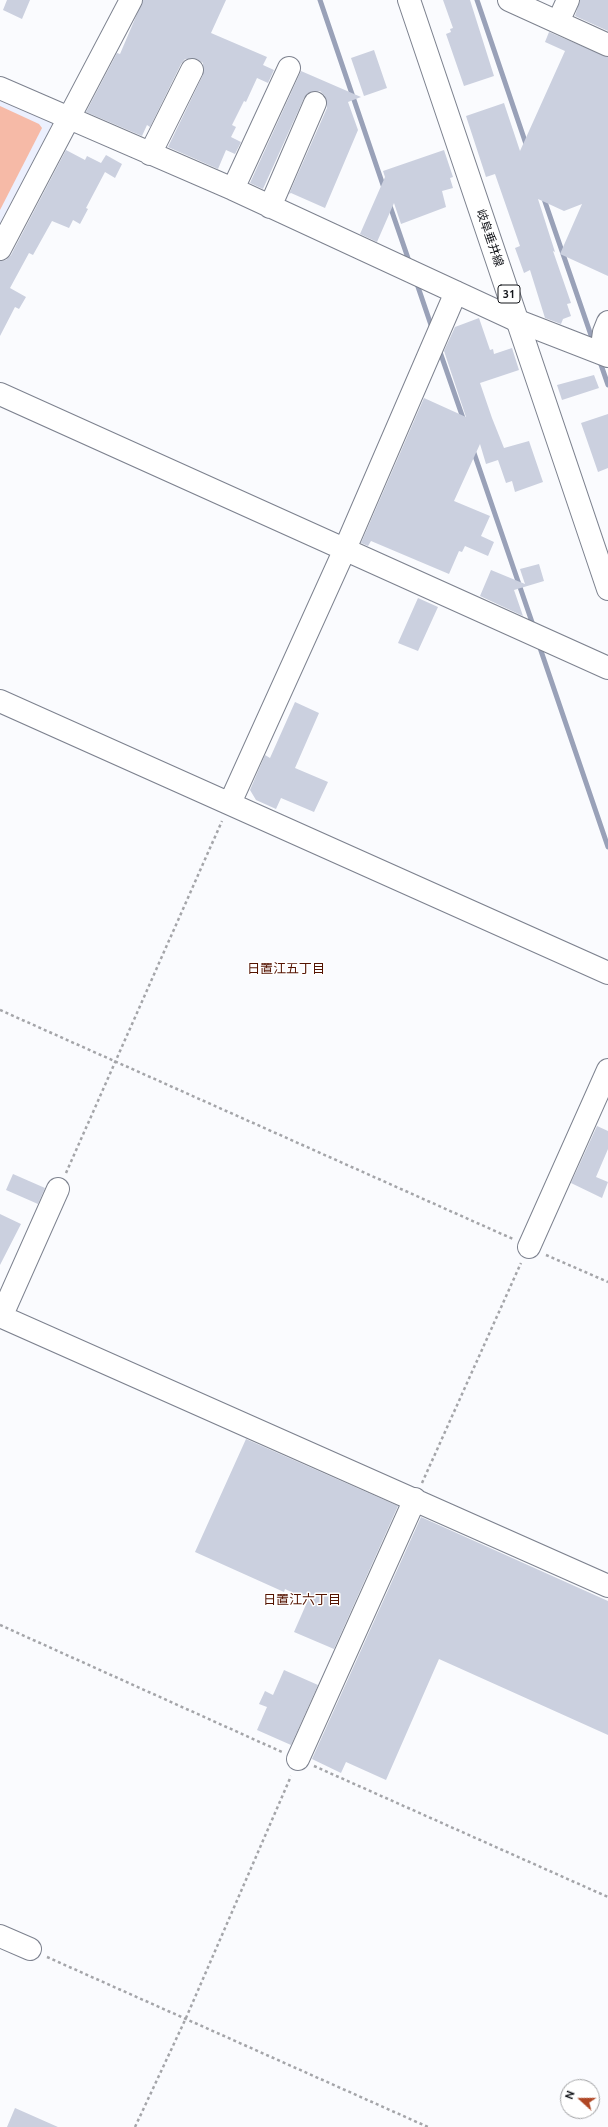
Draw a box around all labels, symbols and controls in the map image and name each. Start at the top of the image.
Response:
street label: 岐阜垂井線 [473,207,507,269]
road number: 31 [498,285,520,303]
district label: 日置江五丁目 [247,961,325,977]
district label: 日置江六丁目 [263,1592,341,1608]
north arrow [560,2079,600,2119]
text: N [563,2089,577,2101]

